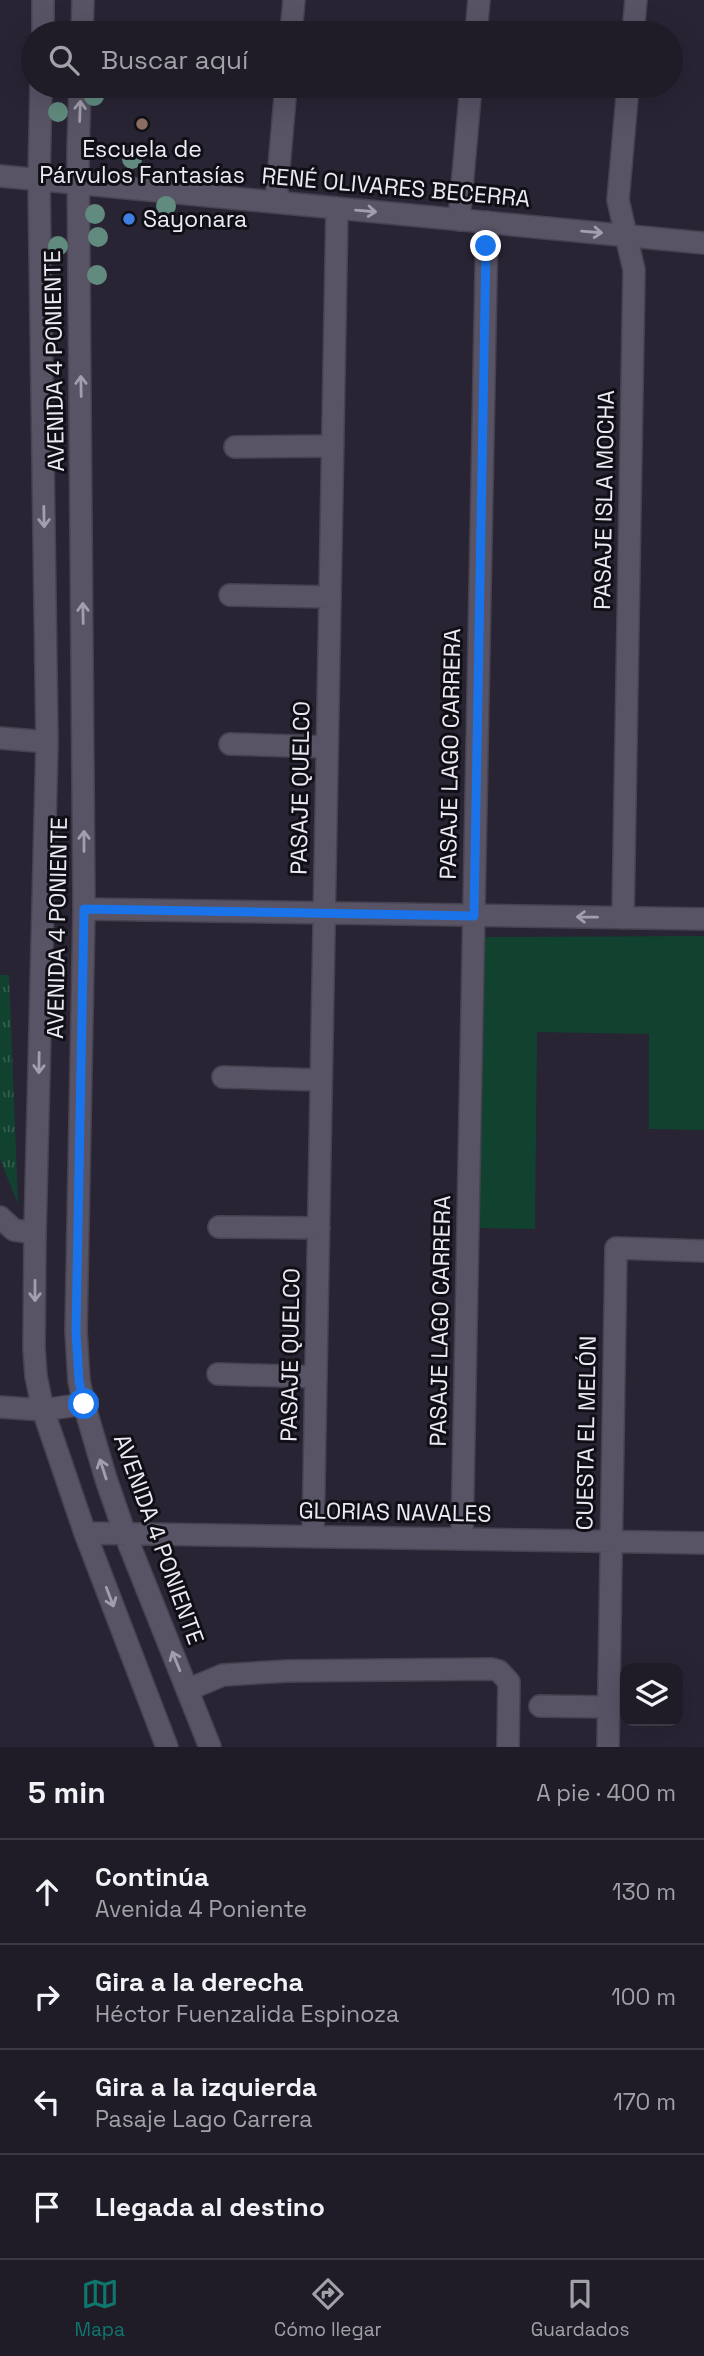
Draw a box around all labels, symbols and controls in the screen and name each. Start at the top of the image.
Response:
search box [21,21,683,98]
icon: search [45,41,83,79]
text: Buscar aquí [101,43,248,77]
one-way arrow [73,99,86,122]
marker: Escuela de Párvulos Fantasías [134,116,150,132]
place label: Escuela de Párvulos Fantasías [39,134,245,190]
street label: RENÉ OLIVARES BECERRA [260,160,532,214]
place label: Sayonara [143,204,247,234]
one-way arrow [354,205,377,218]
marker: Sayonara [121,211,137,227]
one-way arrow [581,226,603,239]
route end [470,230,501,261]
street label: AVENIDA 4 PONIENTE [37,250,71,472]
one-way arrow [74,374,87,397]
street label: PASAJE ISLA MOCHA [587,390,621,610]
one-way arrow [37,506,51,529]
one-way arrow [76,602,90,625]
street label: PASAJE LAGO CARRERA [433,628,467,880]
street label: PASAJE QUELCO [283,701,317,875]
street label: AVENIDA 4 PONIENTE [40,817,74,1039]
one-way arrow [77,829,91,852]
one-way arrow [576,910,599,924]
one-way arrow [33,1051,46,1074]
street label: PASAJE LAGO CARRERA [423,1195,457,1447]
street label: PASAJE QUELCO [273,1268,307,1442]
one-way arrow [28,1279,42,1302]
street label: CUESTA EL MELÓN [569,1335,603,1531]
route start [68,1388,99,1419]
street label: AVENIDA 4 PONIENTE [107,1430,211,1648]
one-way arrow [96,1459,108,1481]
street label: GLORIAS NAVALES [298,1495,492,1529]
one-way arrow [104,1586,117,1608]
one-way arrow [168,1650,181,1672]
map controls [620,1663,683,1726]
button: layers [620,1663,683,1726]
text: 5 min [28,1773,106,1812]
text: A pie · 400 m [536,1778,676,1808]
text: Continúa [95,1860,209,1894]
icon: ahead [28,1873,66,1911]
text: 130 m [612,1877,676,1907]
text: Avenida 4 Poniente [95,1894,307,1924]
text: Gira a la derecha [95,1965,304,1999]
icon: right [28,1978,66,2016]
text: 100 m [611,1982,676,2012]
text: Héctor Fuenzalida Espinoza [95,1999,399,2029]
text: Gira a la izquierda [95,2070,317,2104]
icon: left [28,2083,66,2121]
text: 170 m [613,2087,676,2117]
text: Pasaje Lago Carrera [95,2104,313,2134]
icon: arrive [28,2188,66,2226]
text: Llegada al destino [95,2190,325,2224]
tab: Mapa [74,2275,125,2342]
tab: Cómo llegar [274,2275,382,2342]
tab: Guardados [531,2275,630,2342]

